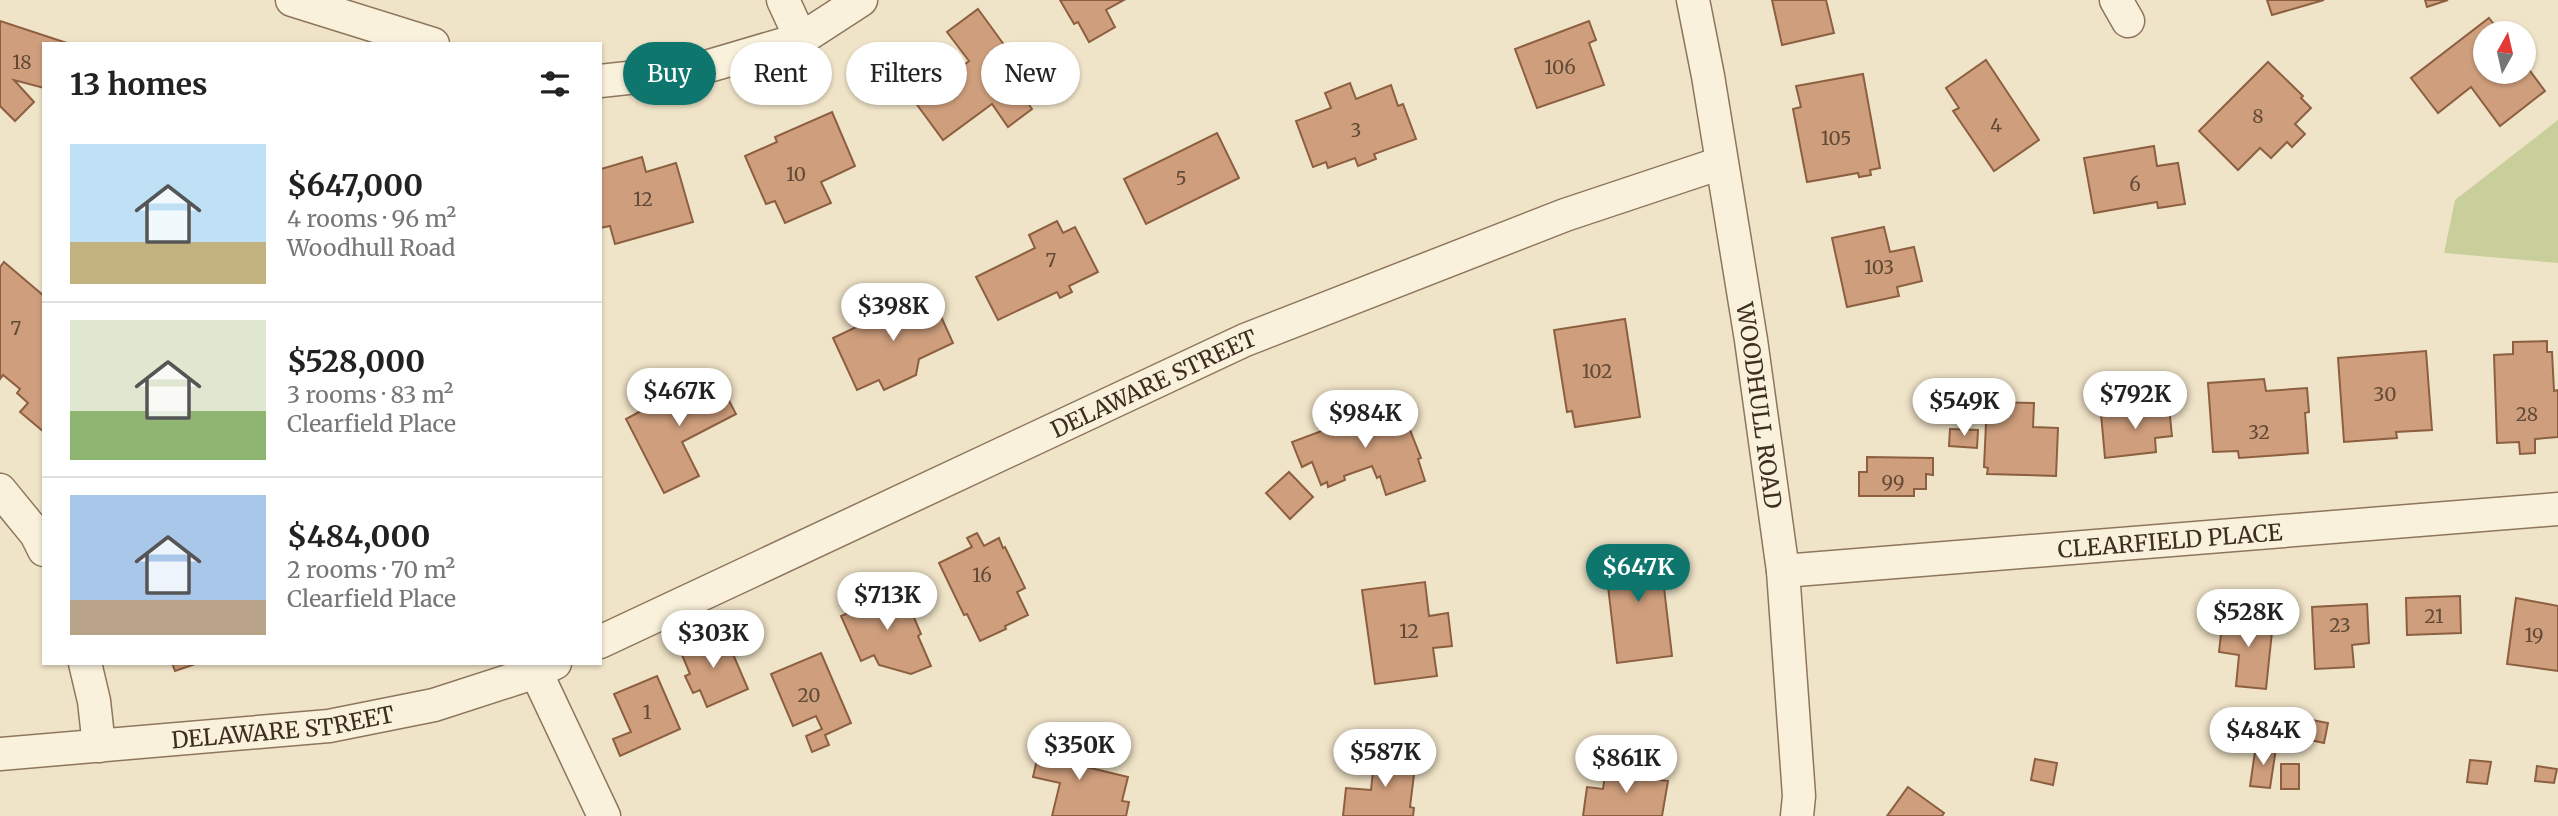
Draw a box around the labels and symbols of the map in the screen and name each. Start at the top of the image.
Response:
north arrow [2473,21,2536,84]
house number: 18 [12,50,32,74]
house number: 106 [1544,55,1576,79]
house number: 8 [2252,104,2264,128]
house number: 4 [1990,113,2002,137]
house number: 3 [1351,118,1361,142]
house number: 105 [1821,126,1851,150]
house number: 10 [786,162,806,186]
house number: 5 [1175,166,1187,190]
house number: 6 [2129,172,2141,196]
house number: 12 [633,187,653,211]
house number: 7 [1046,248,1057,272]
house number: 103 [1864,255,1894,279]
pin: $398K [844,284,942,343]
street label: WOODHULL ROAD [1730,299,1789,510]
house number: 7 [11,316,22,340]
street label: DELAWARE STREET [1046,323,1260,444]
house number: 102 [1582,359,1612,383]
pin: $467K [630,368,728,428]
pin: $792K [2086,372,2184,431]
pin: $549K [1915,378,2013,438]
house number: 30 [2374,382,2396,406]
pin: $984K [1316,391,1414,450]
house number: 28 [2516,402,2538,426]
house number: 32 [2248,420,2270,444]
house number: 99 [1882,470,1905,494]
street label: CLEARFIELD PLACE [2056,517,2284,563]
pin: $647K [1589,544,1687,604]
house number: 16 [972,563,992,587]
pin: $713K [838,572,936,632]
pin: $528K [2199,590,2297,649]
house number: 21 [2424,604,2444,628]
pin: $303K [664,610,762,670]
house number: 23 [2329,613,2351,637]
house number: 12 [1399,619,1419,643]
house number: 19 [2524,623,2544,647]
house number: 20 [797,683,821,707]
street label: DELAWARE STREET [170,699,396,754]
house number: 1 [643,700,652,724]
pin: $484K [2214,708,2312,767]
pin: $350K [1030,722,1128,782]
pin: $587K [1336,730,1434,789]
pin: $861K [1577,736,1675,795]

